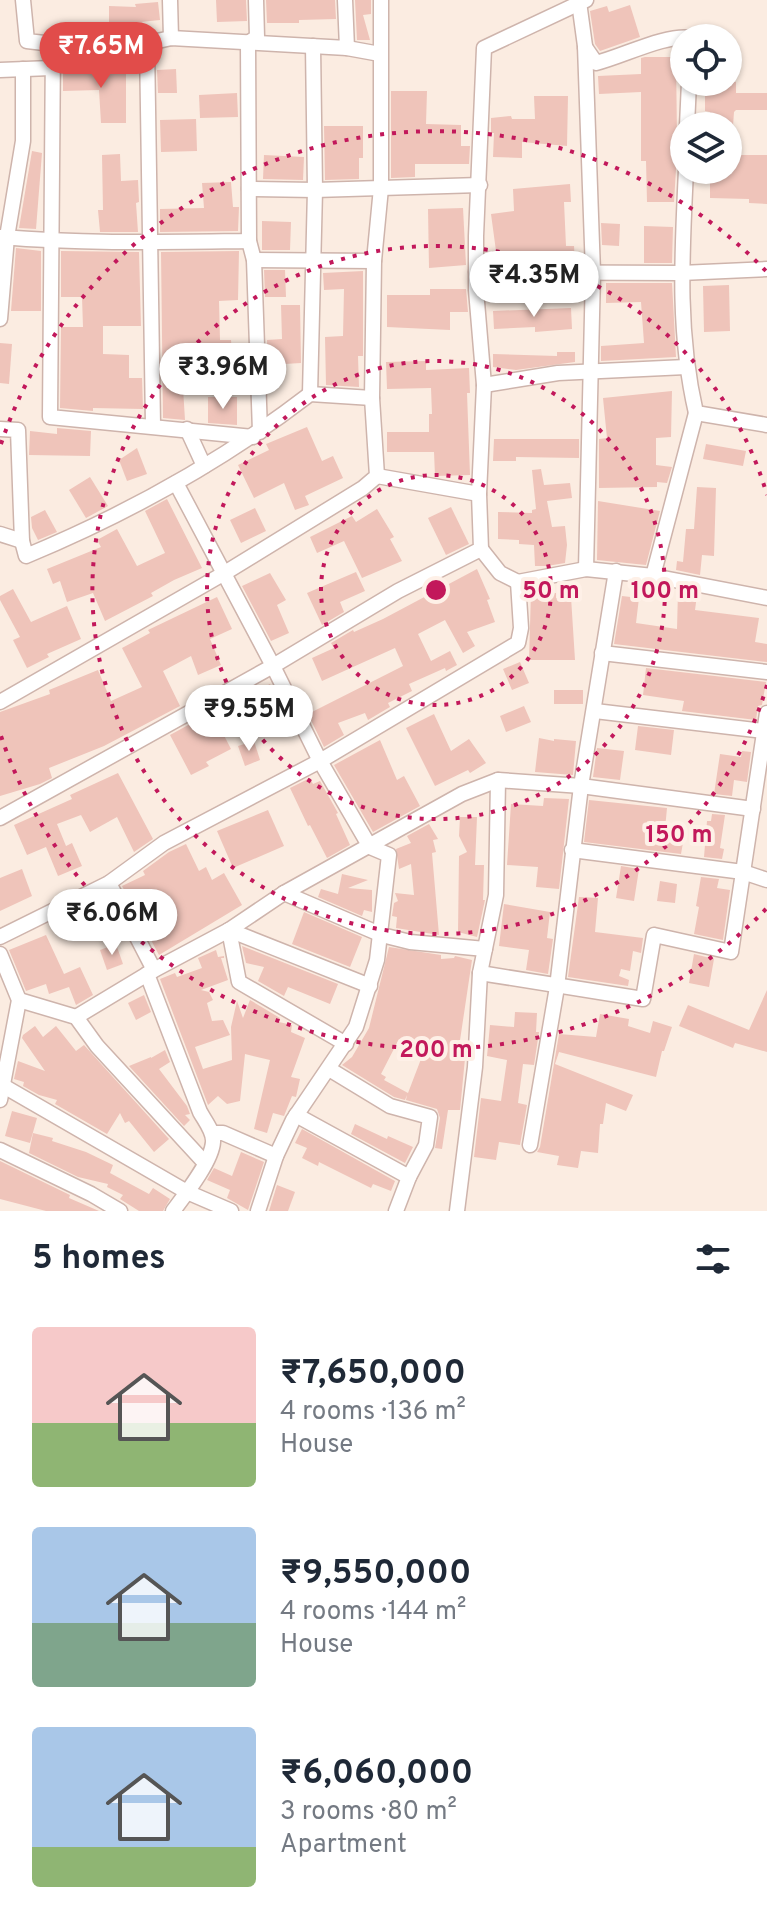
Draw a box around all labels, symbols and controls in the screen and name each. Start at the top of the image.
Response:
pin: ₹7.65M [36,22,166,90]
map controls [670,24,742,184]
button: locate [670,24,742,96]
text: ₹7.65M [58,31,144,64]
button: layers [670,112,742,184]
pin: ₹4.35M [469,251,599,319]
text: ₹4.35M [488,260,580,293]
pin: ₹3.96M [158,343,288,411]
text: ₹3.96M [177,352,269,385]
centre of rings [422,576,450,604]
text: 50 m [522,577,580,607]
text: 100 m [631,577,699,607]
pin: ₹9.55M [184,685,314,753]
text: ₹9.55M [203,694,295,727]
text: 150 m [645,821,713,851]
pin: ₹6.06M [47,889,177,957]
text: ₹6.06M [65,898,159,931]
text: 200 m [399,1036,473,1066]
icon: filters [691,1237,735,1281]
text: 5 homes [32,1238,166,1281]
text: ₹7,650,000 [280,1353,466,1396]
icon: home [96,1359,192,1455]
text: 4 rooms · 136 m² [280,1396,466,1429]
text: House [280,1429,353,1462]
text: ₹9,550,000 [280,1553,471,1596]
icon: home [96,1559,192,1655]
text: 4 rooms · 144 m² [280,1596,466,1629]
text: House [280,1629,353,1662]
text: ₹6,060,000 [280,1753,473,1796]
icon: home [96,1759,192,1855]
text: 3 rooms · 80 m² [280,1796,457,1829]
text: Apartment [280,1829,407,1862]

